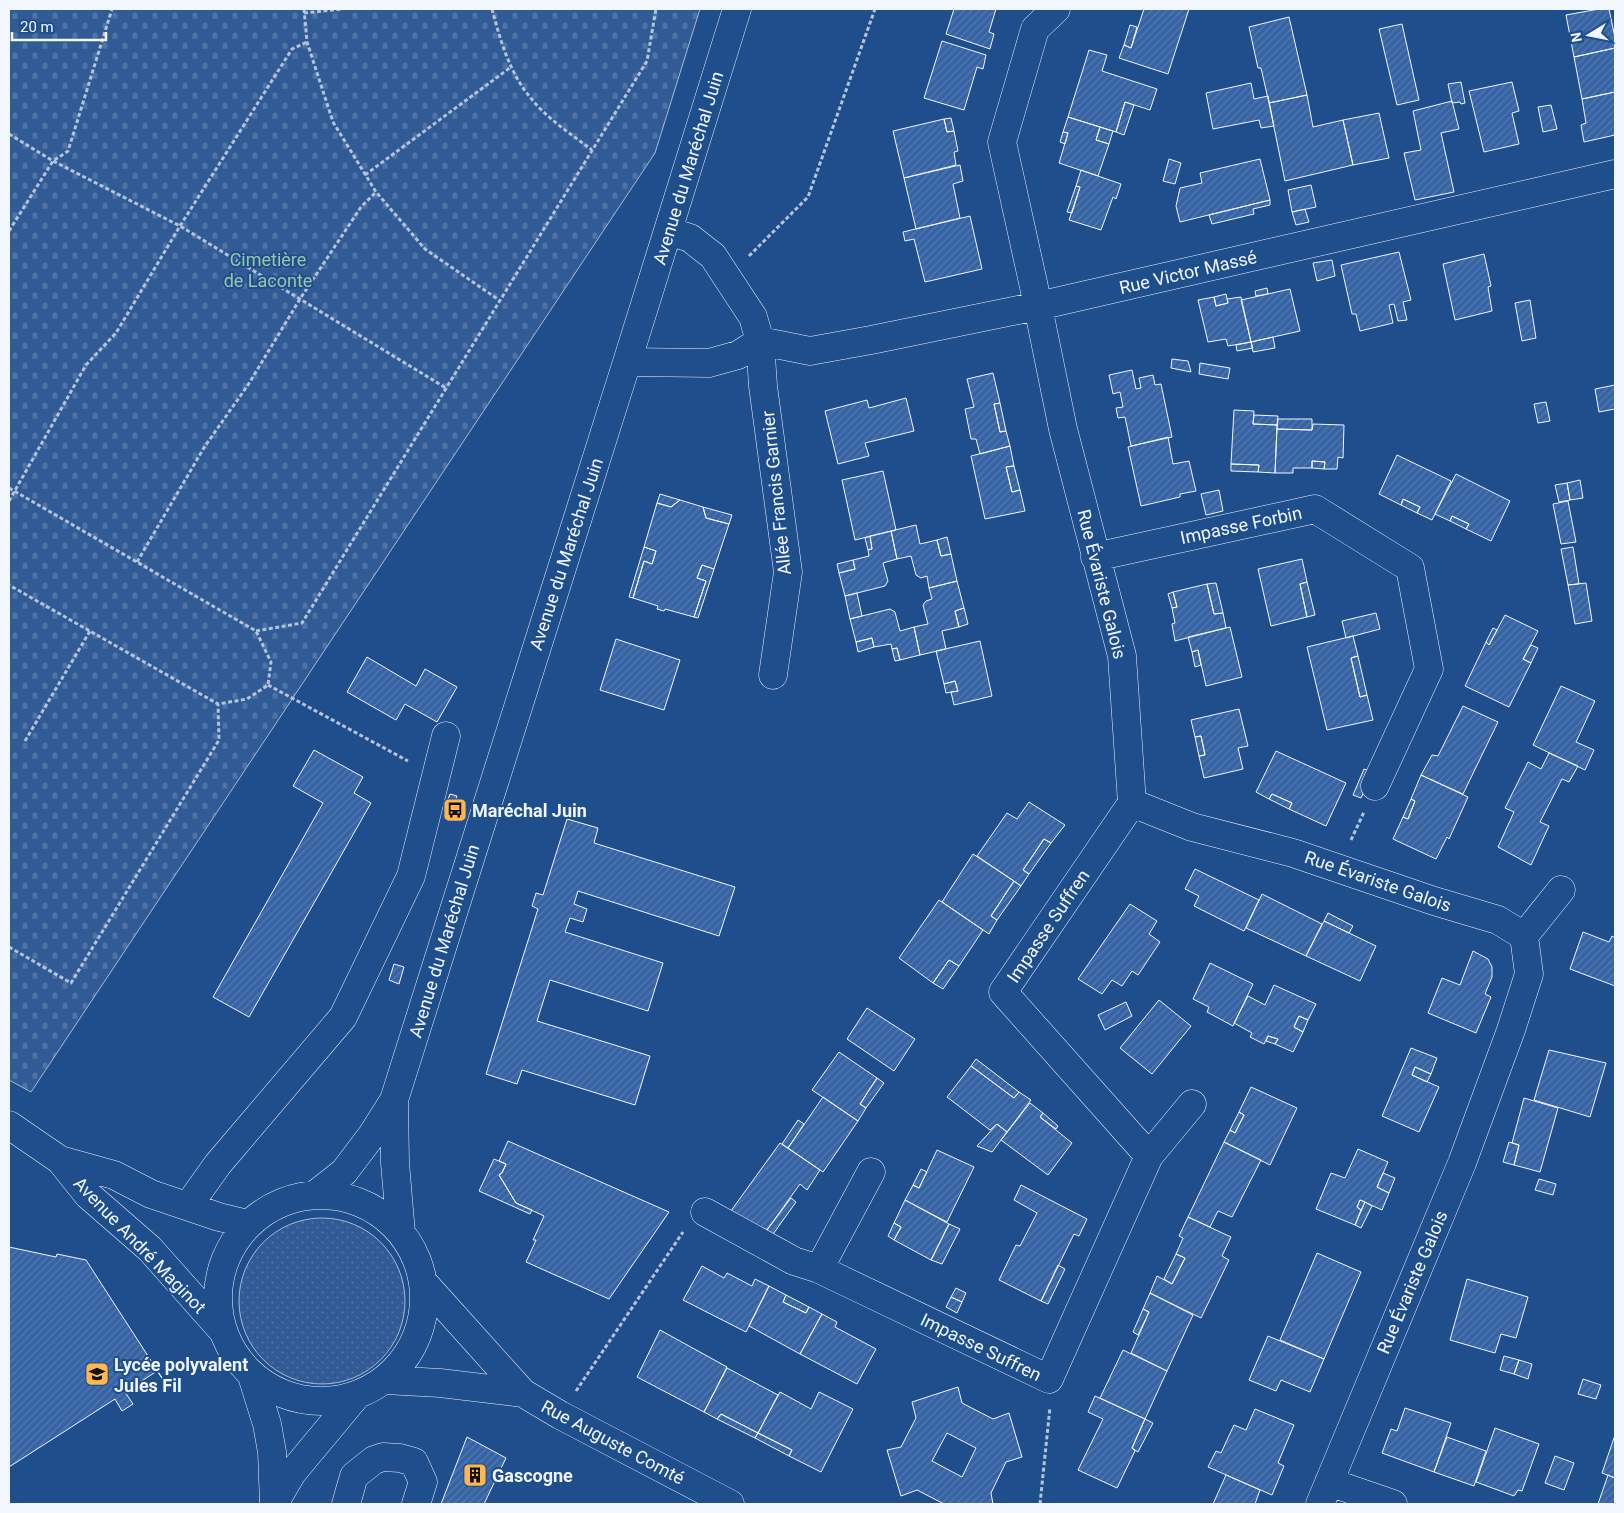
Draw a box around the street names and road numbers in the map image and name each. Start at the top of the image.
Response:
street label: Avenue du Maréchal Juin [649,69,727,267]
street label: Rue Victor Massé [1117,246,1259,298]
street label: Allée Francis Garnier [757,410,795,576]
street label: Avenue du Maréchal Juin [525,455,607,653]
street label: Impasse Forbin [1178,502,1304,548]
street label: Rue Évariste Galois [1073,507,1131,661]
street label: Avenue du Maréchal Juin [405,842,483,1040]
street label: Rue Évariste Galois [1302,846,1454,916]
street label: Impasse Suffren [1002,866,1094,986]
street label: Avenue André Maginot [70,1173,211,1318]
street label: Rue Évariste Galois [1372,1207,1452,1357]
street label: Impasse Suffren [917,1309,1045,1385]
street label: Rue Auguste Comté [538,1395,688,1489]

